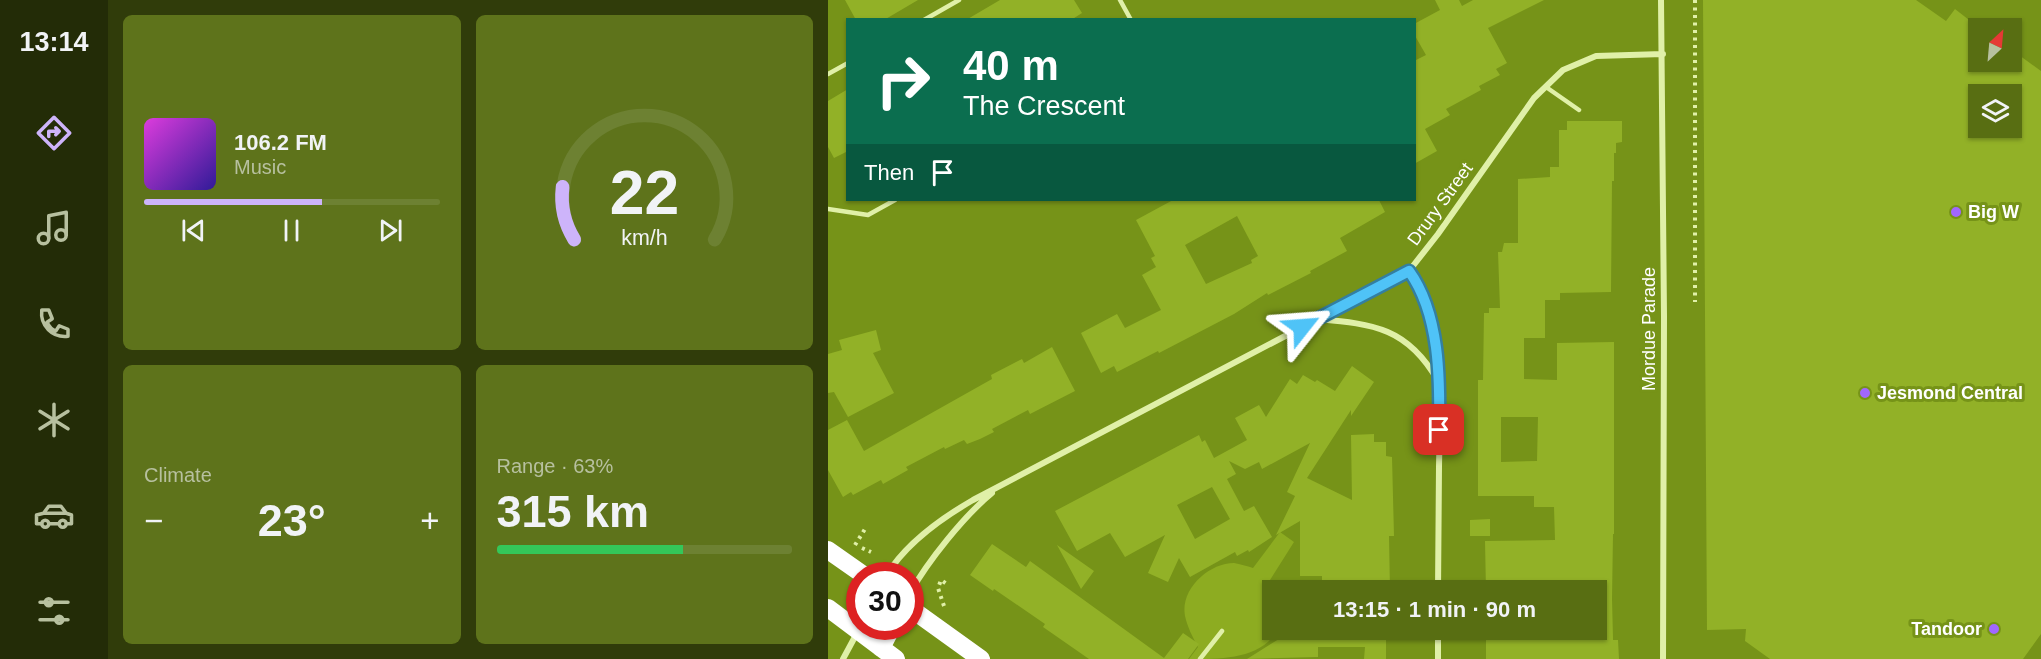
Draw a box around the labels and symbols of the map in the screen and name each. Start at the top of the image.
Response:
north arrow [1968,18,2022,72]
street label: Drury Street [1403,159,1477,249]
place label: Big W [1968,202,2019,222]
marker: Big W [1949,205,1963,219]
street label: Mordue Parade [1639,267,1659,391]
position arrow [1270,295,1334,359]
place label: Jesmond Central [1877,383,2023,403]
marker: Jesmond Central [1858,386,1872,400]
pin [1413,404,1464,455]
speed limit sign: 30 [846,562,924,640]
place label: Tandoor [1911,619,1982,639]
marker: Tandoor [1987,622,2001,636]

